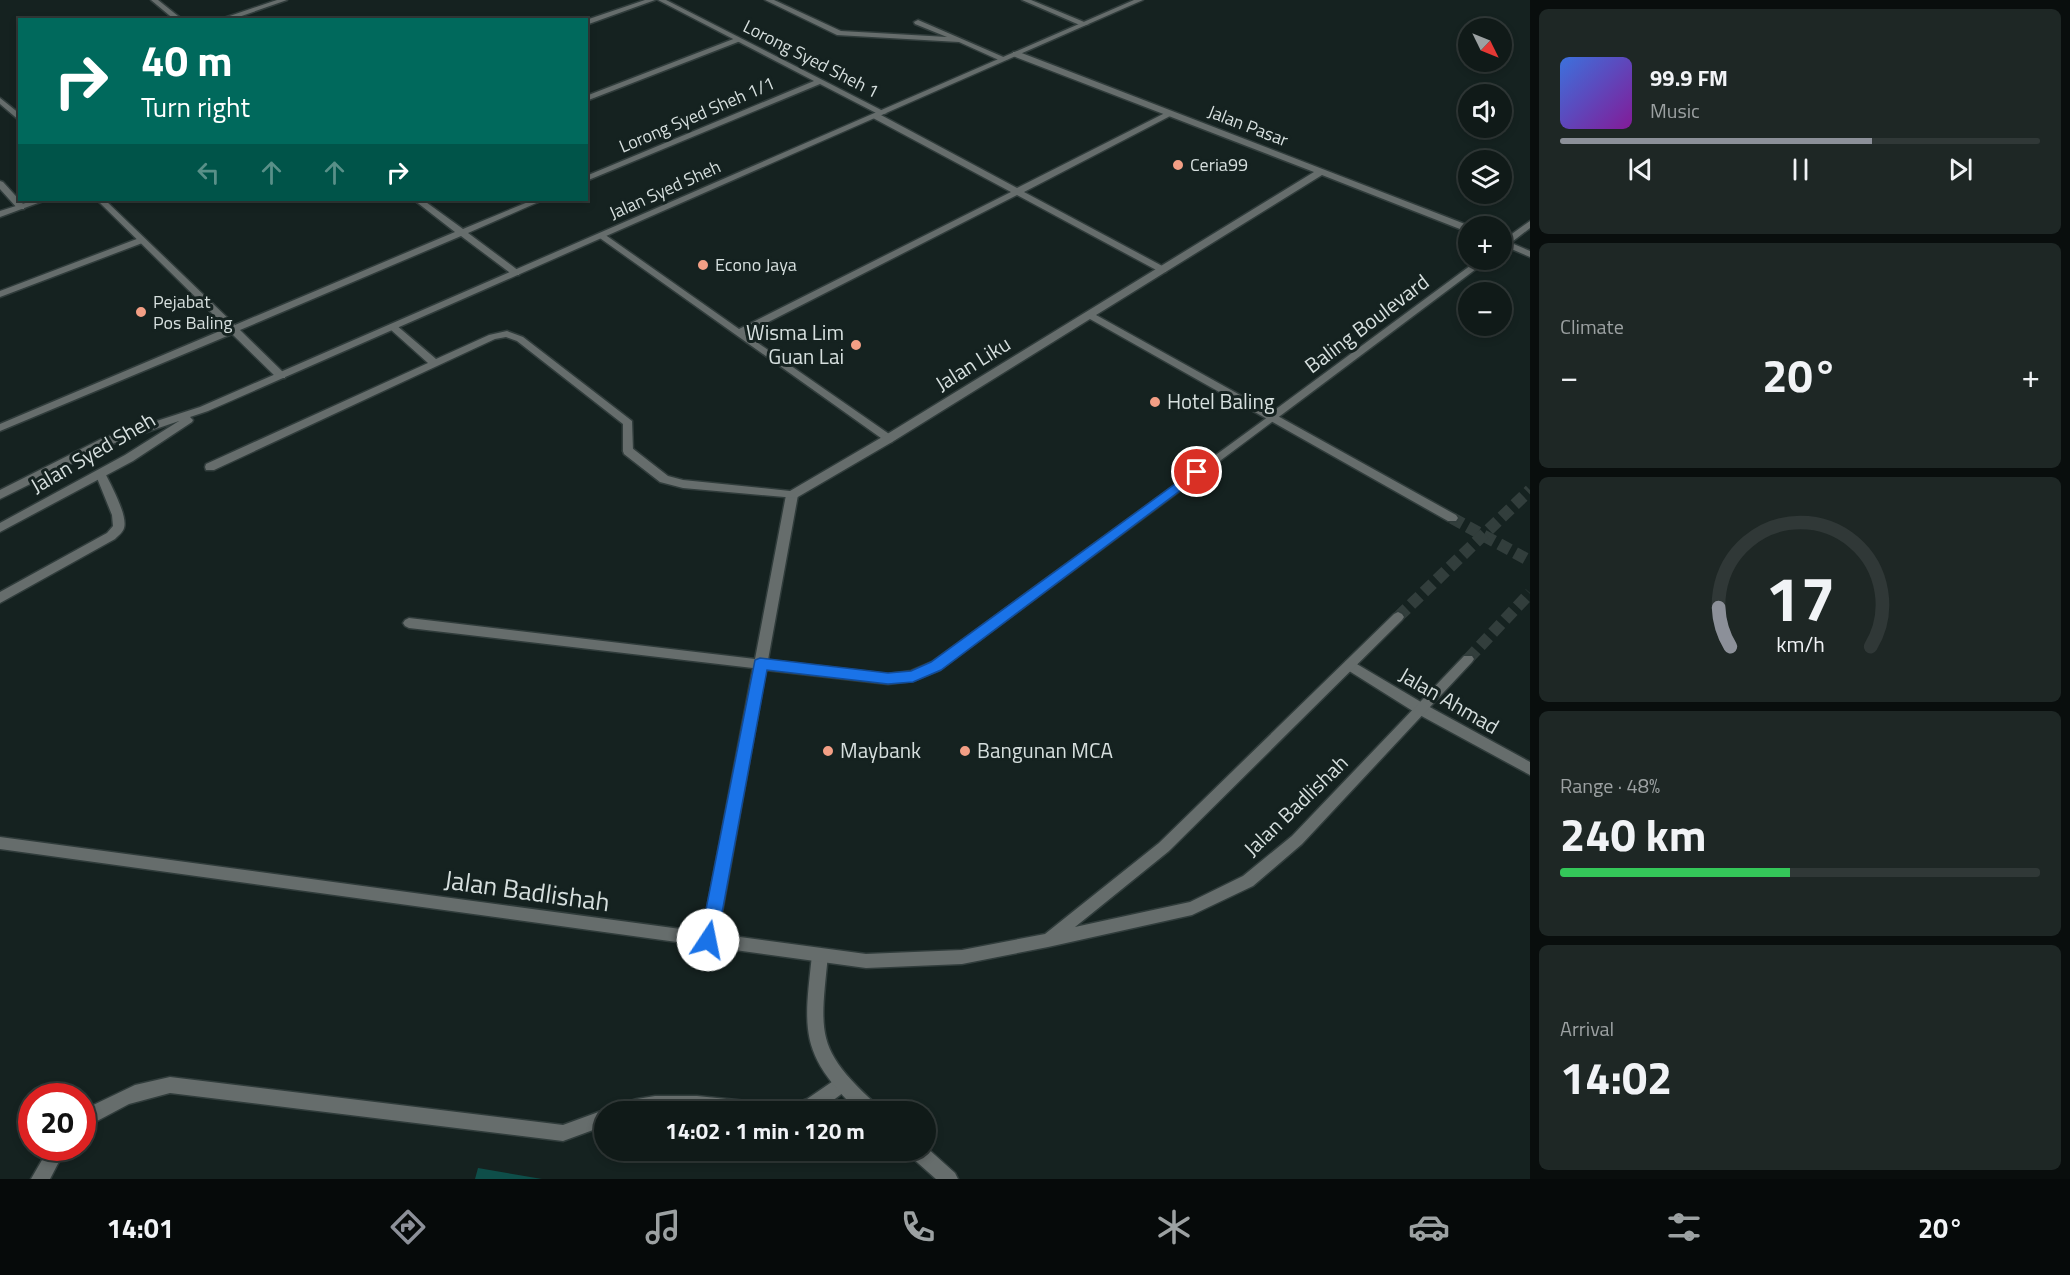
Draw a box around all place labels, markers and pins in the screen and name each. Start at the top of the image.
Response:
place label: Ceria99 [1190,151,1248,178]
marker: Ceria99 [1171,158,1185,172]
place label: Econo Jaya [715,251,797,278]
marker: Econo Jaya [696,258,710,272]
place label: Pejabat Pos Baling [153,288,233,336]
marker: Pejabat Pos Baling [134,305,148,319]
place label: Wisma Lim Guan Lai [746,316,844,372]
marker: Wisma Lim Guan Lai [849,338,863,352]
place label: Hotel Baling [1167,385,1275,417]
marker: Hotel Baling [1148,395,1162,409]
pin [1171,446,1222,497]
place label: Maybank [840,734,921,766]
place label: Bangunan MCA [977,734,1113,766]
marker: Maybank [821,744,835,758]
marker: Bangunan MCA [958,744,972,758]

